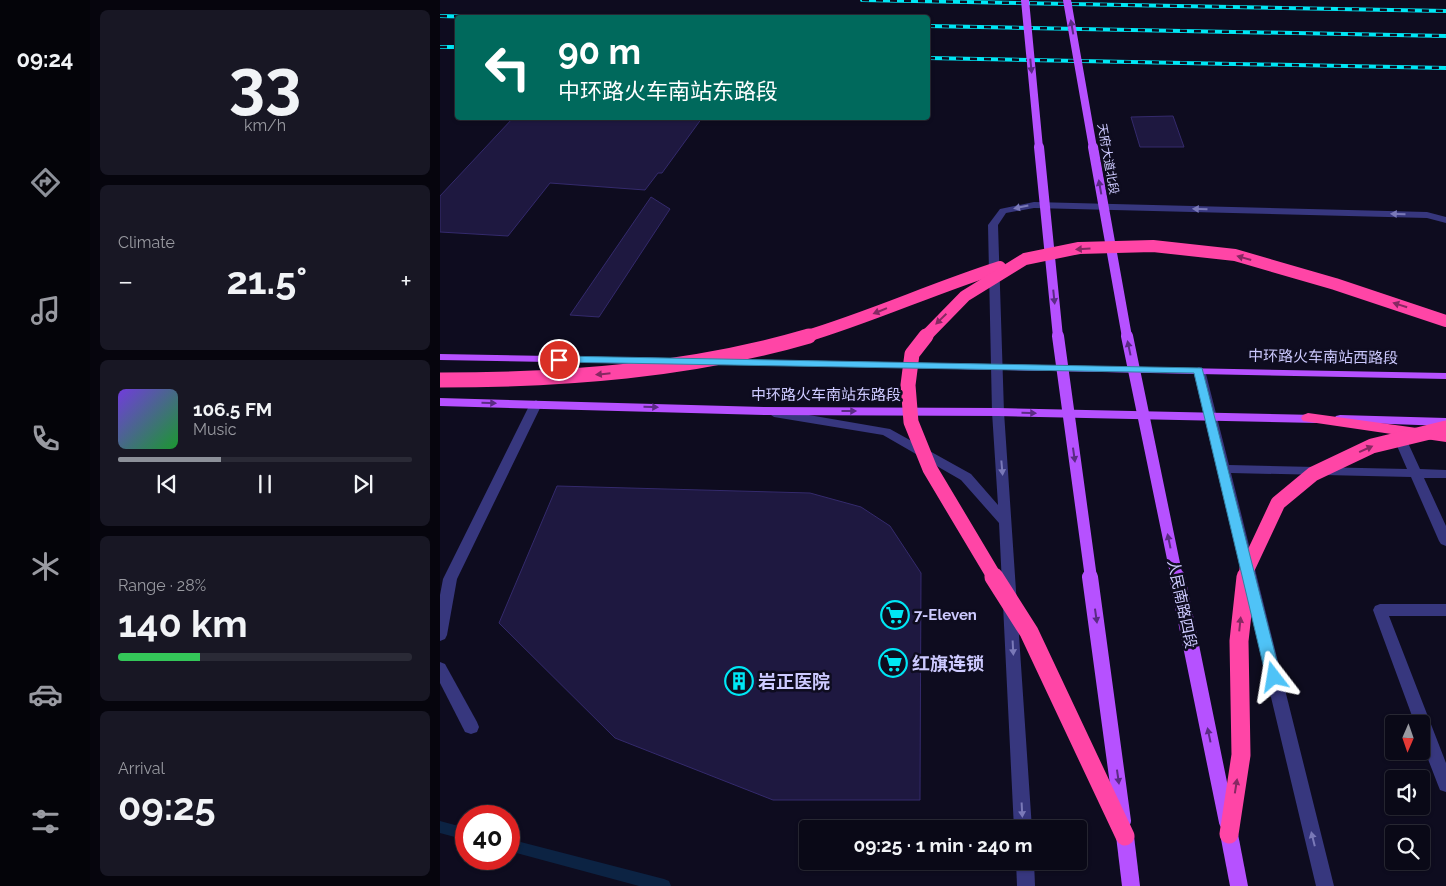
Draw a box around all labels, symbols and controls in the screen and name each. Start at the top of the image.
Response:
one-way arrow [1067,19,1075,35]
text: 90 m [558,31,641,72]
icon: left [475,35,540,100]
text: 33 [229,45,301,121]
text: 09:24 [17,46,73,72]
one-way arrow [1027,58,1035,74]
text: 中环路火车南站东路段 [558,78,778,104]
text: km/h [244,116,286,135]
street label: 天府大道北段 [1095,122,1121,196]
icon: directions [28,165,63,200]
one-way arrow [1095,179,1103,195]
one-way arrow [1012,204,1028,212]
one-way arrow [1192,205,1208,213]
one-way arrow [1390,210,1406,218]
text: Climate [118,233,175,252]
one-way arrow [1075,245,1091,253]
one-way arrow [1237,254,1252,262]
text: 21.5° [226,258,307,303]
text: − [118,265,133,298]
text: + [400,265,412,298]
one-way arrow [1050,290,1058,306]
icon: music [28,293,63,328]
one-way arrow [1392,301,1407,309]
one-way arrow [872,307,887,315]
one-way arrow [935,313,947,325]
pin [538,339,580,381]
one-way arrow [1125,340,1133,355]
icon: arrive [545,346,573,374]
street label: 中环路火车南站西路段 [1248,347,1398,367]
one-way arrow [595,370,611,378]
street label: 中环路火车南站东路段 [751,386,901,404]
text: 106.5 FM [193,398,272,420]
one-way arrow [481,399,497,407]
one-way arrow [643,404,659,412]
one-way arrow [841,407,857,415]
one-way arrow [1021,409,1037,417]
text: Music [193,420,237,439]
icon: phone [28,421,63,456]
one-way arrow [1359,445,1373,453]
one-way arrow [1071,447,1079,463]
one-way arrow [998,461,1006,477]
icon: previous [153,470,181,498]
icon: pause [251,470,279,498]
icon: next [349,470,377,498]
one-way arrow [1165,534,1173,549]
icon: climate [28,549,63,584]
street label: 人民南路四段 [1164,558,1200,650]
text: Range · 28% [118,576,206,595]
supermarket icon: 7-Eleven [880,600,910,630]
text: 140 km [118,601,248,646]
place label: 7-Eleven [914,606,977,624]
one-way arrow [1092,608,1100,624]
one-way arrow [1236,615,1244,631]
one-way arrow [1009,640,1017,656]
supermarket icon: 红旗连锁 [878,648,908,678]
position arrow [1247,650,1299,702]
place label: 红旗连锁 [912,653,984,674]
building icon: 岩正医院 [724,666,754,696]
place label: 岩正医院 [758,671,830,692]
icon: car [28,677,63,712]
north arrow [1385,715,1430,760]
map controls [1385,715,1430,870]
one-way arrow [1204,726,1212,742]
text: Arrival [118,759,165,778]
one-way arrow [1114,769,1122,785]
button: sound [1385,770,1430,815]
one-way arrow [1233,777,1241,793]
text: 09:25 [118,784,216,829]
one-way arrow [1018,803,1026,819]
icon: filters [28,804,63,839]
speed limit sign: 40 [455,805,520,870]
button: search [1385,825,1430,870]
one-way arrow [1309,831,1317,846]
text: 09:25 · 1 min · 240 m [853,834,1033,856]

